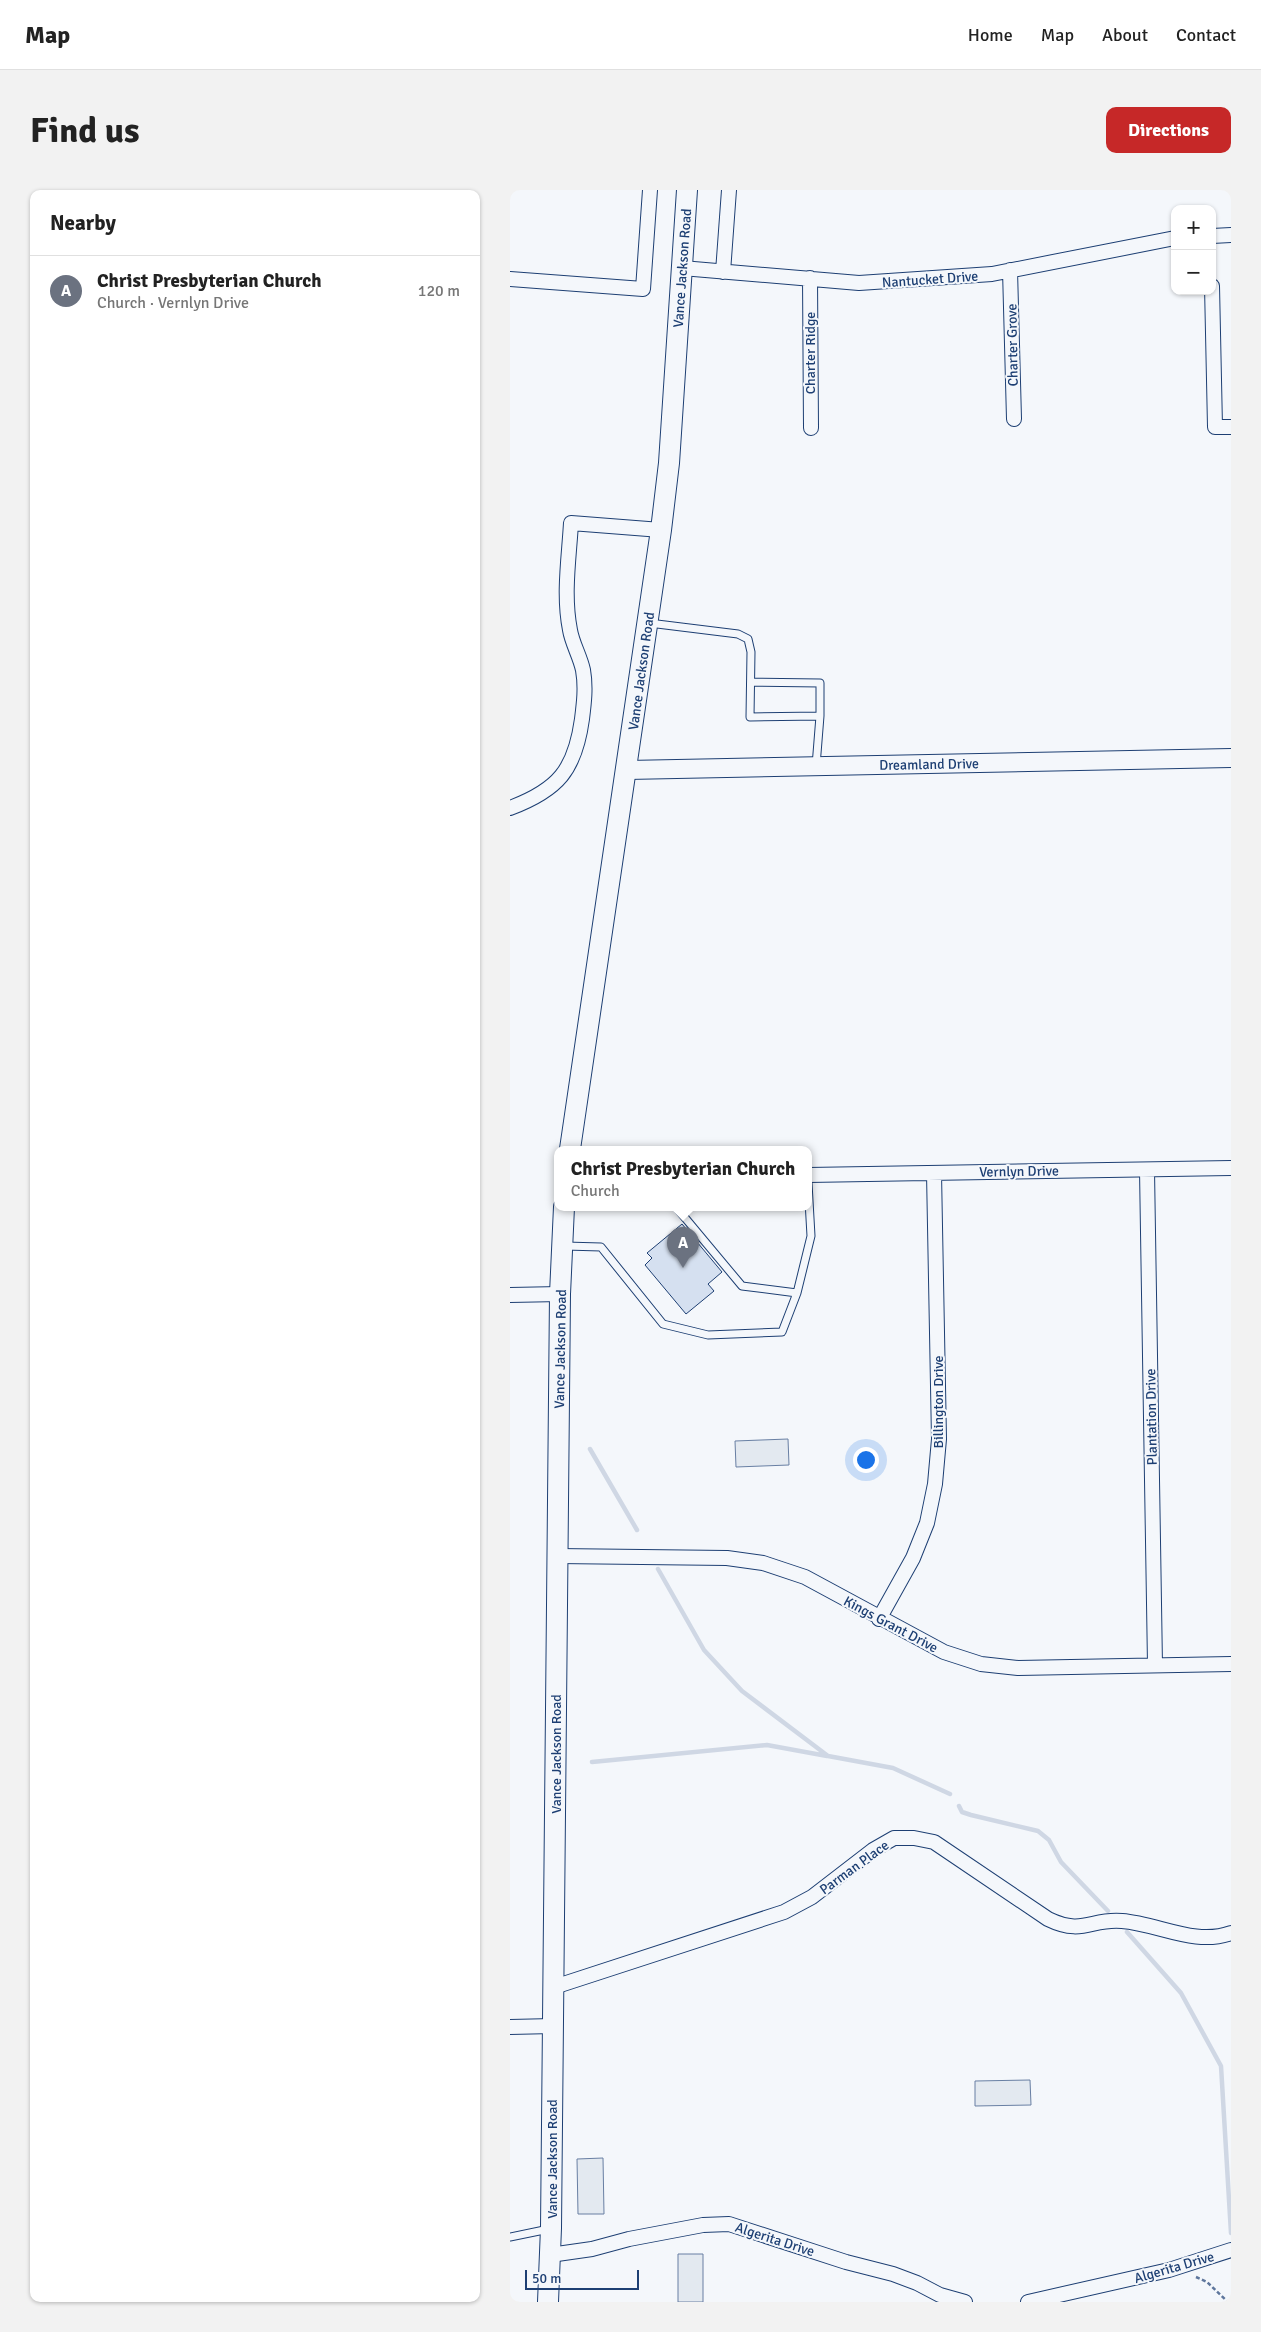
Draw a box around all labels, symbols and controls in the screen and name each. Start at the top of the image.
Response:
text: Map [25,20,70,50]
text: Home [968,24,1013,46]
text: Map [1041,24,1074,46]
text: About [1102,24,1148,46]
text: Contact [1176,24,1236,46]
button: Directions [1106,107,1231,153]
text: Find us [30,109,140,152]
map controls [1171,205,1216,295]
button: + [1171,205,1216,250]
street label: Vance Jackson Road [670,208,695,328]
text: Nearby [50,210,116,236]
button: − [1171,250,1216,295]
street label: Nantucket Drive [881,268,979,291]
text: Christ Presbyterian Church [97,269,322,293]
text: A [61,281,71,301]
text: 120 m [418,281,460,301]
text: Church · Vernlyn Drive [97,293,249,313]
street label: Charter Grove [1003,303,1022,387]
street label: Charter Ridge [802,312,819,394]
street label: Vance Jackson Road [625,611,658,731]
street label: Dreamland Drive [879,755,979,774]
popup [554,1146,812,1211]
text: Christ Presbyterian Church [571,1157,795,1181]
street label: Vernlyn Drive [979,1162,1059,1181]
text: Church [571,1181,620,1201]
pin: A [667,1227,699,1268]
street label: Vance Jackson Road [551,1289,570,1409]
street label: Billington Drive [930,1355,947,1449]
street label: Plantation Drive [1142,1368,1161,1466]
your location [853,1447,879,1473]
street label: Kings Grant Drive [841,1592,941,1656]
street label: Vance Jackson Road [548,1694,565,1814]
street label: Parman Place [816,1837,892,1898]
street label: Vance Jackson Road [544,2099,561,2219]
street label: Algerita Drive [733,2219,817,2260]
street label: Algerita Drive [1132,2248,1216,2287]
scale bar [525,2267,639,2290]
text: 50 m [532,2270,561,2287]

